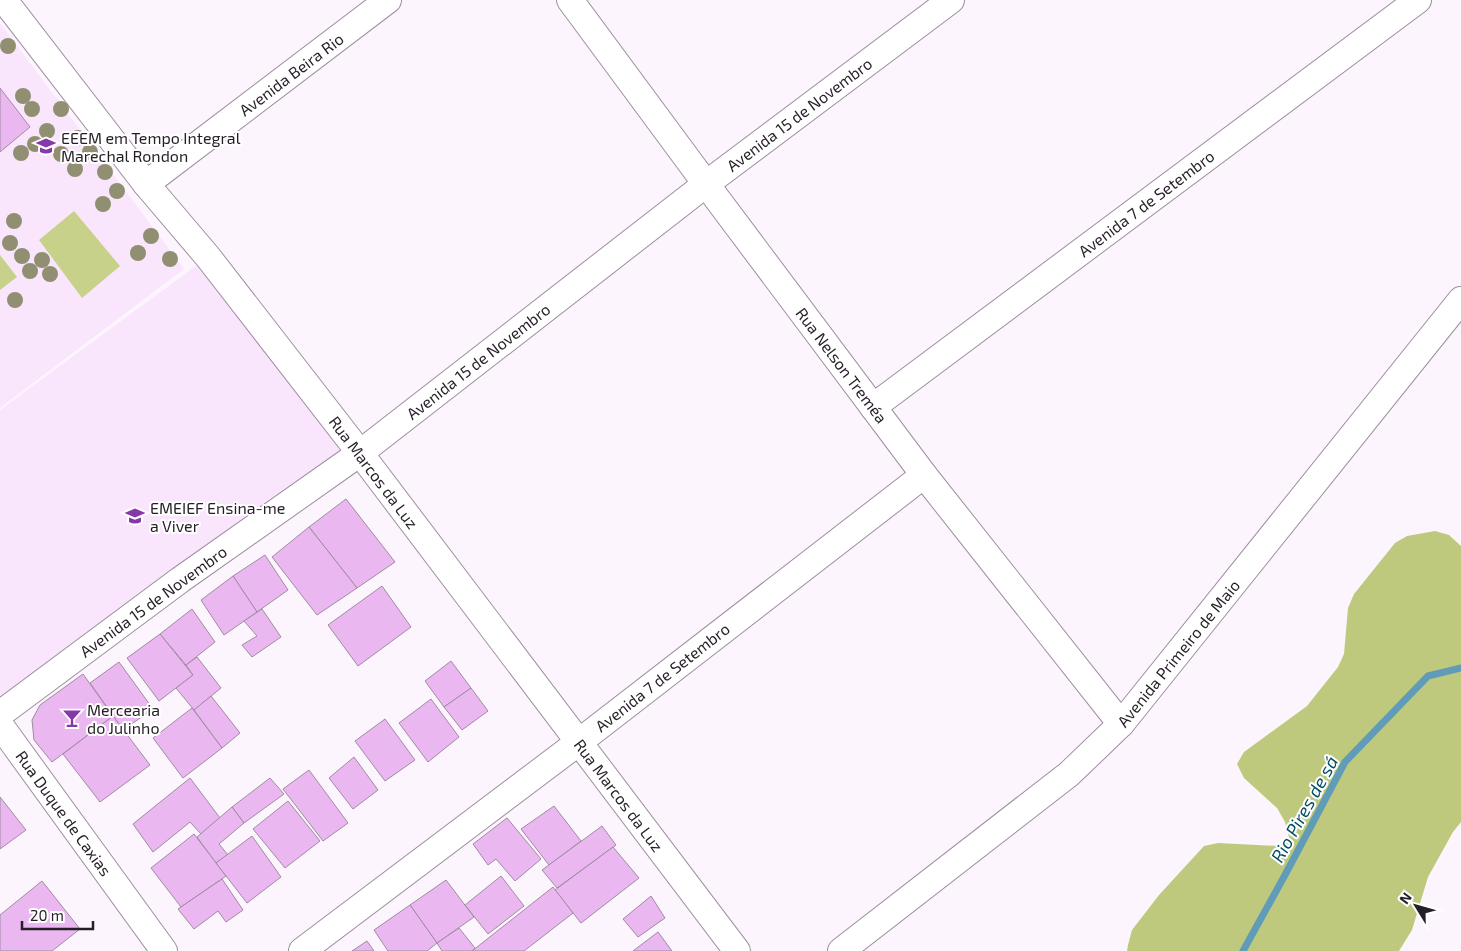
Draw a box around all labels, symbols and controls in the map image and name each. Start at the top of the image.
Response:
street label: Avenida Beira Rio [235,29,347,119]
street label: Avenida 15 de Novembro [723,53,875,175]
place label: EEEM em Tempo Integral Marechal Rondon [61,128,241,165]
school or university icon: EEEM em Tempo Integral Marechal Rondon [35,135,57,157]
street label: Avenida 7 de Setembro [1074,146,1218,260]
street label: Avenida 15 de Novembro [402,299,554,423]
street label: Rua Nelson Treméa [792,303,892,427]
street label: Rua Marcos da Luz [326,412,422,532]
place label: EMEIEF Ensina-me a Viver [150,498,285,535]
school or university icon: EMEIEF Ensina-me a Viver [124,505,146,527]
street label: Avenida 15 de Novembro [76,541,230,661]
street label: Avenida Primeiro de Maio [1113,576,1243,730]
street label: Avenida 7 de Setembro [591,619,733,735]
place label: Mercearia do Julinho [87,700,160,737]
bar icon: Mercearia do Julinho [61,707,83,729]
street label: Rua Marcos da Luz [571,735,667,855]
street label: Rua Duque de Caxias [12,747,116,879]
water label: Rio Pires de sá [1266,752,1342,866]
north arrow [1391,881,1441,931]
text: N [1395,889,1415,907]
scale bar [22,898,94,930]
text: 20 m [30,906,64,924]

